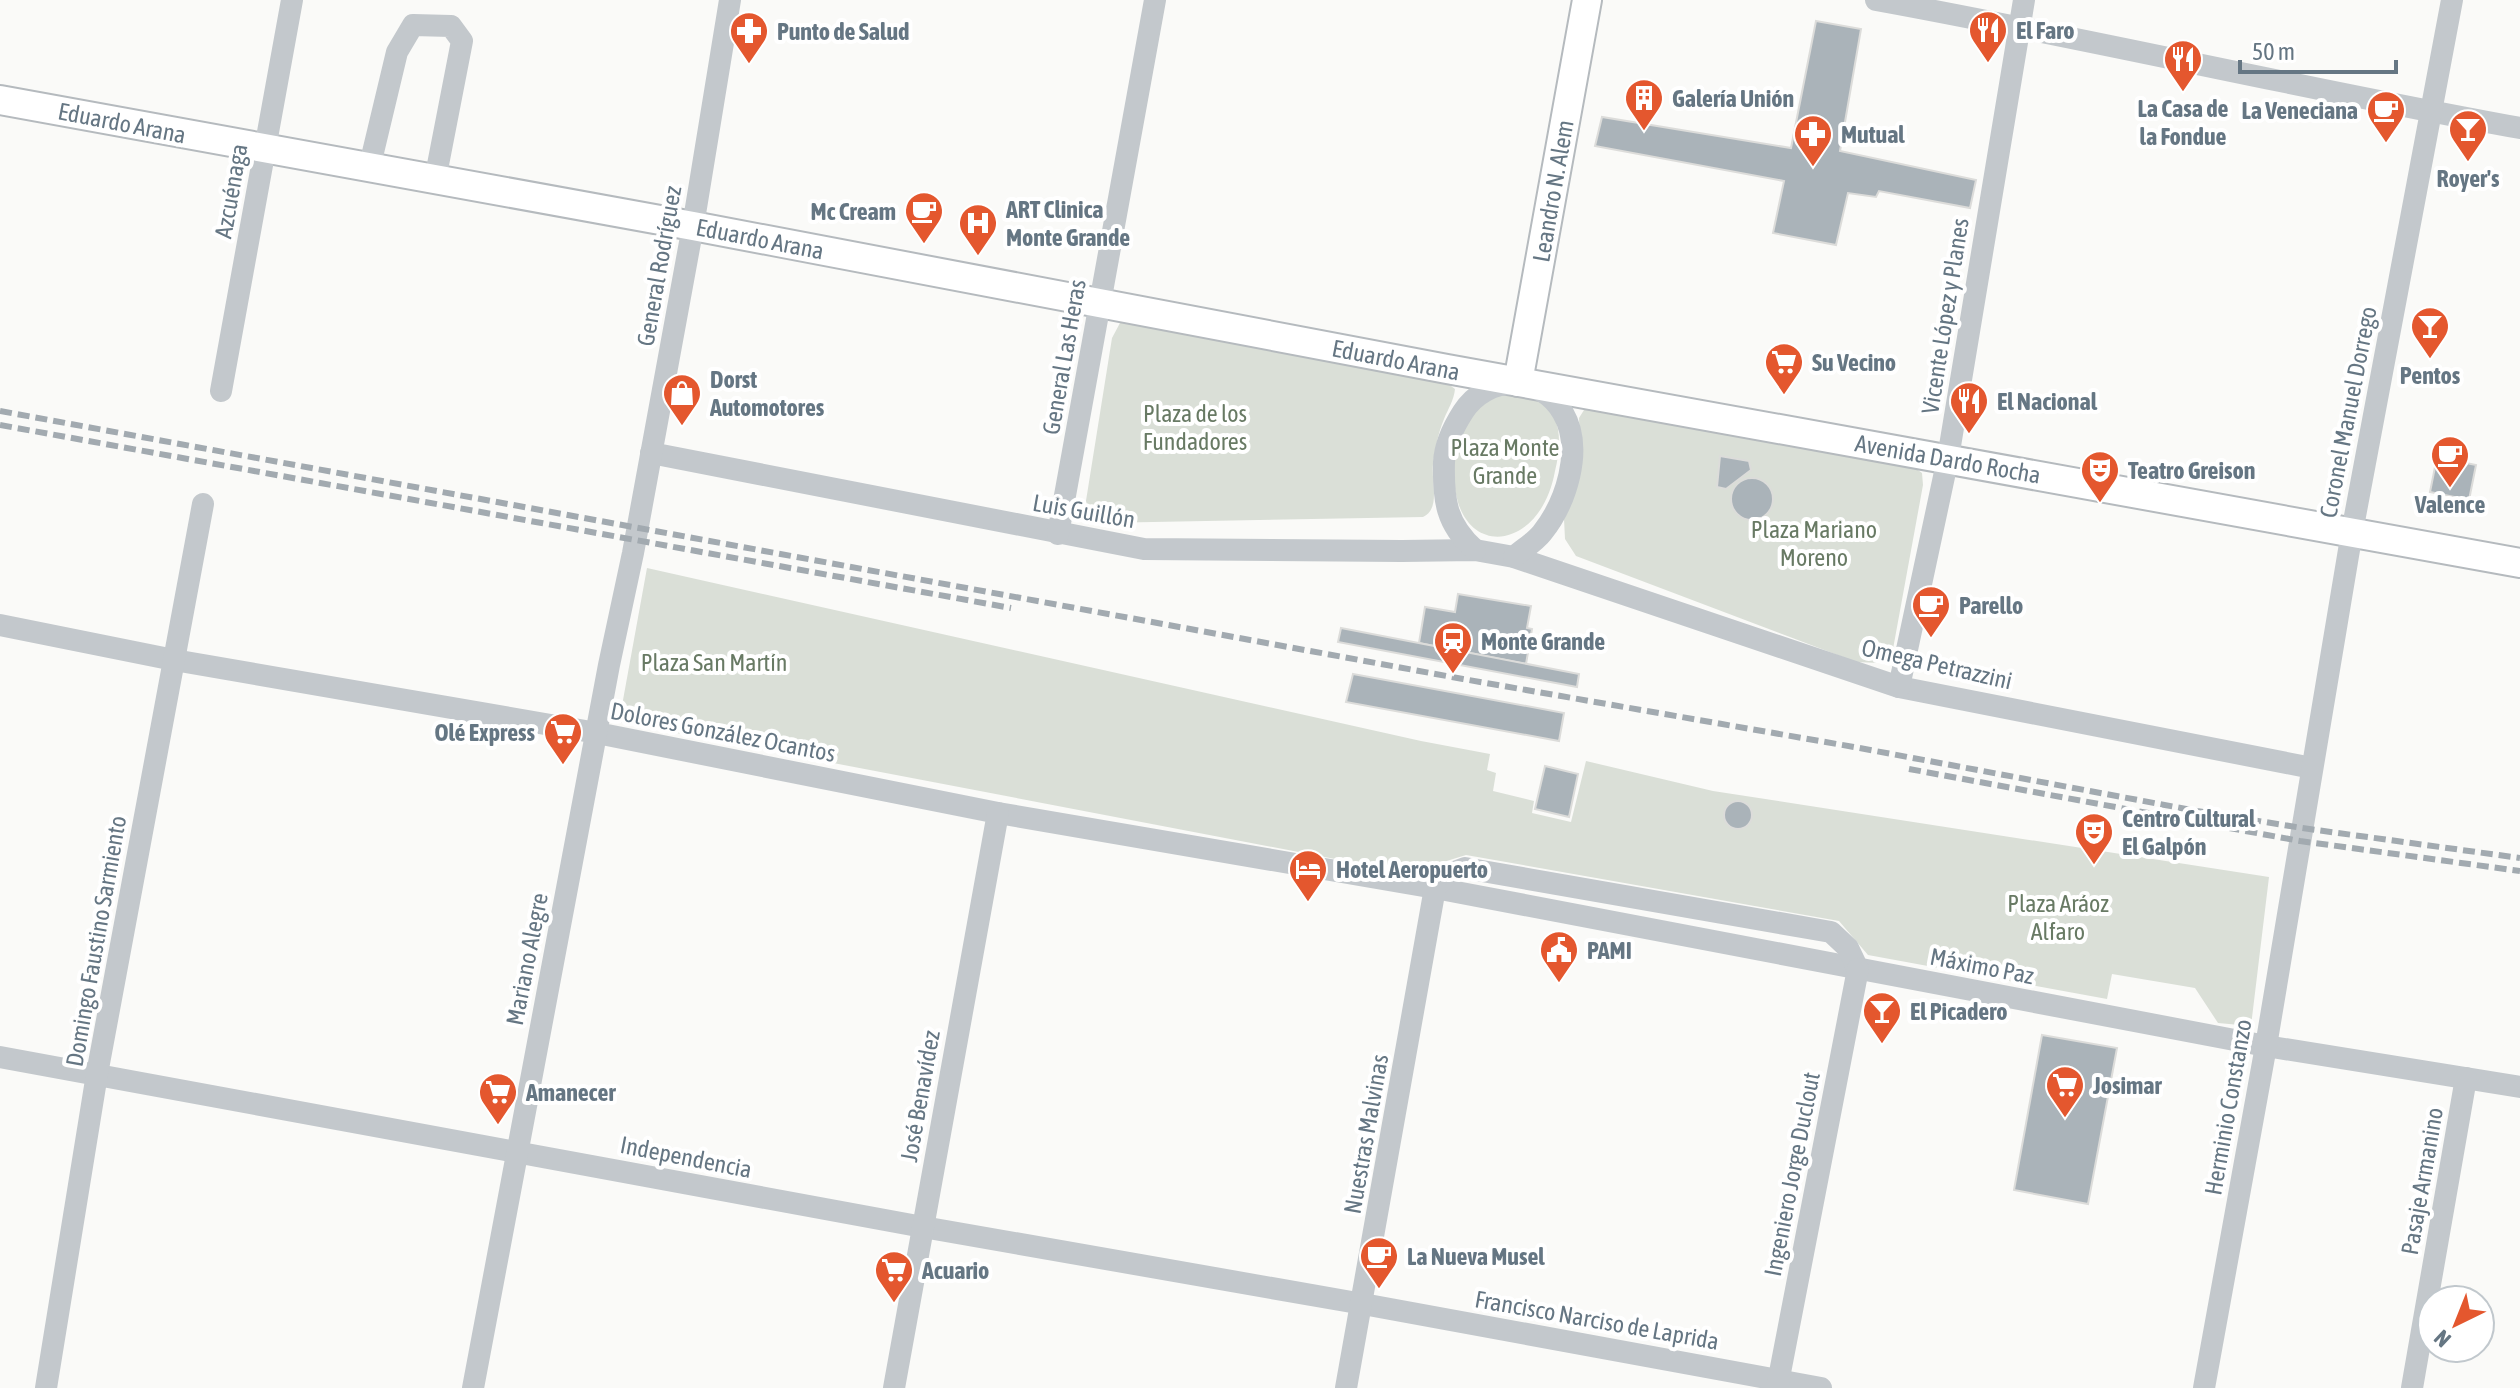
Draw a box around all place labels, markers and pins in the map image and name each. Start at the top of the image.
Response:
restaurant icon: El Faro [1967,9,2009,64]
pharmacy icon: Punto de Salud [728,10,770,65]
place label: El Faro [2016,17,2075,44]
place label: Punto de Salud [777,18,909,45]
restaurant icon: La Casa de la Fondue [2162,38,2204,93]
building icon: Galería Unión [1623,77,1665,132]
place label: Galería Unión [1672,85,1794,112]
cafe icon: La Veneciana [2365,89,2407,144]
place label: La Casa de la Fondue [2138,95,2229,150]
place label: La Veneciana [2242,97,2358,124]
bar icon: Royer's [2447,108,2489,163]
pharmacy icon: Mutual [1792,113,1834,168]
place label: Mutual [1841,121,1905,148]
place label: Royer's [2436,165,2500,192]
cafe icon: Mc Cream [903,190,945,245]
place label: ART Clinica Monte Grande [1005,196,1130,251]
place label: Mc Cream [811,198,896,225]
hospital icon: ART Clinica Monte Grande [957,202,999,257]
bar icon: Pentos [2409,305,2451,360]
supermarket icon: Su Vecino [1763,341,1805,396]
place label: Su Vecino [1812,349,1896,376]
place label: Pentos [2400,362,2461,389]
place label: Dorst Automotores [709,366,825,421]
shop icon: Dorst Automotores [661,372,703,427]
restaurant icon: El Nacional [1948,380,1990,435]
place label: El Nacional [1997,388,2098,415]
cafe icon: Valence [2429,434,2471,489]
theatre icon: Teatro Greison [2079,449,2121,504]
place label: Teatro Greison [2128,457,2255,484]
place label: Valence [2414,491,2485,518]
cafe icon: Parello [1910,584,1952,639]
place label: Parello [1959,592,2023,619]
station icon: Monte Grande [1432,620,1474,675]
place label: Monte Grande [1481,628,1605,655]
supermarket icon: Olé Express [542,711,584,766]
place label: Olé Express [434,719,536,746]
place label: Centro Cultural El Galpón [2122,805,2256,860]
theatre icon: Centro Cultural El Galpón [2073,811,2115,866]
hotel icon: Hotel Aeropuerto [1287,848,1329,903]
place label: Hotel Aeropuerto [1336,856,1488,883]
public building icon: PAMI [1538,929,1580,984]
place label: PAMI [1587,937,1632,964]
bar icon: El Picadero [1861,990,1903,1045]
place label: El Picadero [1910,998,2008,1025]
supermarket icon: Josimar [2044,1064,2086,1119]
supermarket icon: Amanecer [477,1071,519,1126]
place label: Josimar [2092,1072,2162,1099]
place label: Amanecer [525,1079,616,1106]
cafe icon: La Nueva Musel [1358,1235,1400,1290]
place label: La Nueva Musel [1407,1243,1545,1270]
supermarket icon: Acuario [873,1249,915,1304]
place label: Acuario [921,1257,989,1284]

